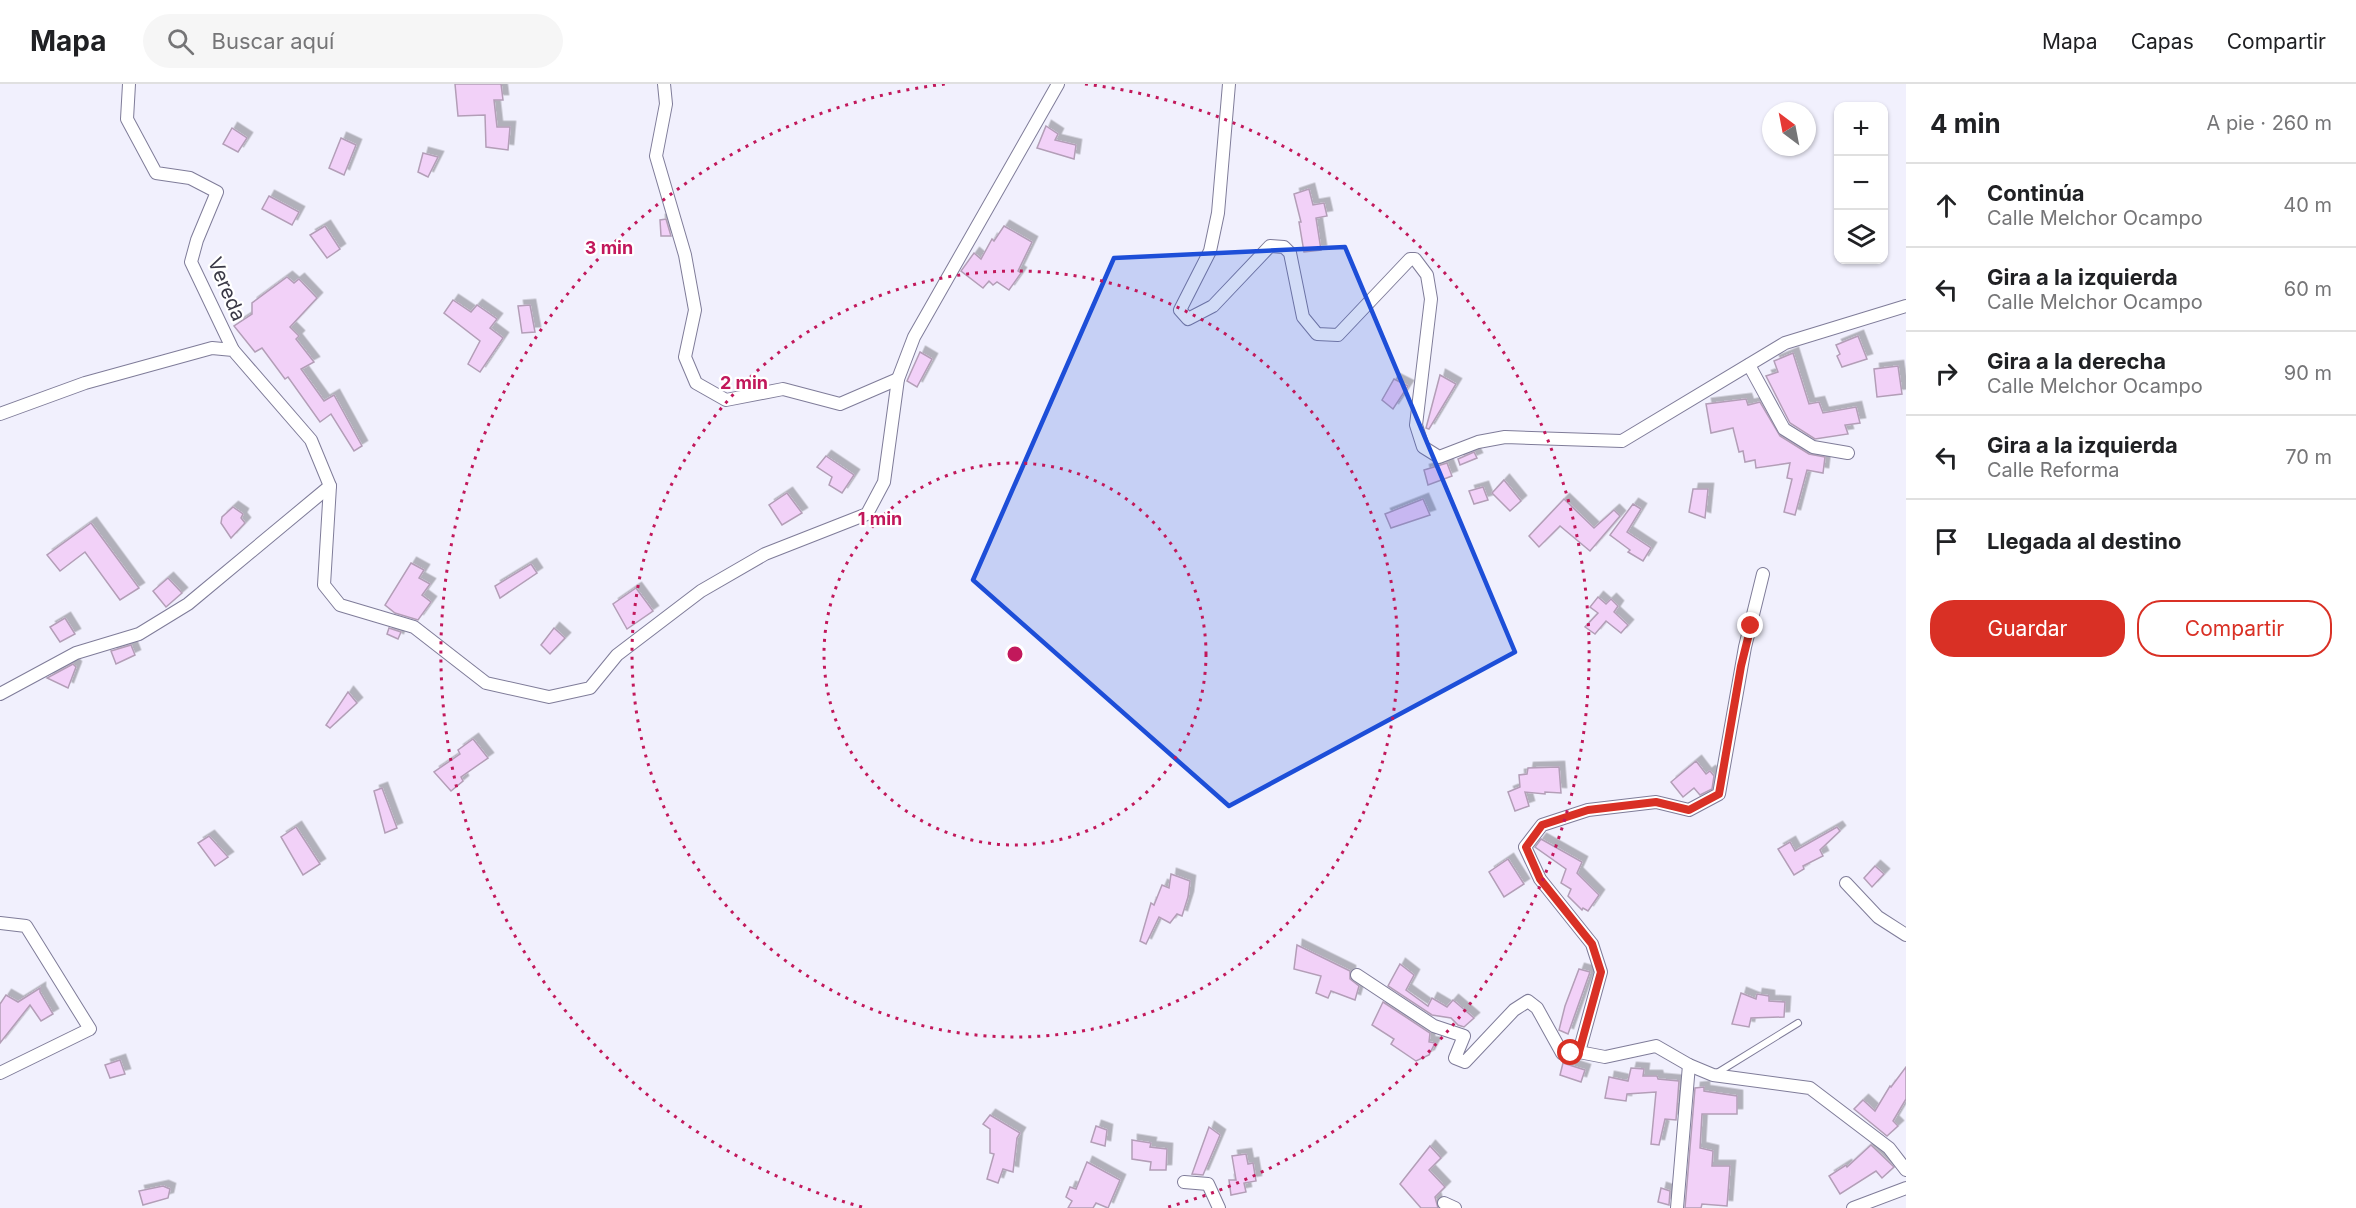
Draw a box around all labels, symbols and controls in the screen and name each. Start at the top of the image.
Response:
search box [143,14,563,68]
text: Mapa [30,24,107,58]
icon: search [164,25,197,58]
text: Buscar aquí [212,28,334,54]
text: Mapa [2042,29,2098,54]
text: Capas [2131,29,2194,54]
text: Compartir [2227,29,2326,54]
north arrow [1762,102,1816,156]
map controls [1834,102,1888,264]
button: + [1834,102,1888,156]
text: 4 min [1930,108,2001,139]
text: A pie · 260 m [2206,111,2332,135]
button: − [1834,156,1888,210]
text: Continúa [1987,180,2085,206]
icon: ahead [1930,189,1963,222]
text: 40 m [2283,193,2332,217]
text: Calle Melchor Ocampo [1987,206,2203,230]
button: layers [1834,210,1888,264]
text: 3 min [585,237,633,258]
street label: Vereda [203,254,251,324]
text: Gira a la izquierda [1987,264,2178,290]
icon: left [1930,273,1963,306]
text: 60 m [2284,277,2332,301]
text: Calle Melchor Ocampo [1987,290,2203,314]
text: Gira a la derecha [1987,348,2166,374]
icon: right [1930,357,1963,390]
text: 90 m [2284,361,2332,385]
text: 2 min [720,372,768,393]
text: Calle Melchor Ocampo [1987,374,2203,398]
text: Gira a la izquierda [1987,432,2178,458]
icon: left [1930,441,1963,474]
text: 70 m [2285,445,2332,469]
text: Calle Reforma [1987,458,2119,482]
text: 1 min [858,508,902,529]
icon: arrive [1930,525,1963,558]
text: Llegada al destino [1987,528,2181,554]
button: Guardar [1930,600,2125,657]
button: Compartir [2137,600,2332,657]
route end [1737,612,1763,638]
centre of rings [1005,644,1025,664]
route start [1557,1039,1583,1065]

